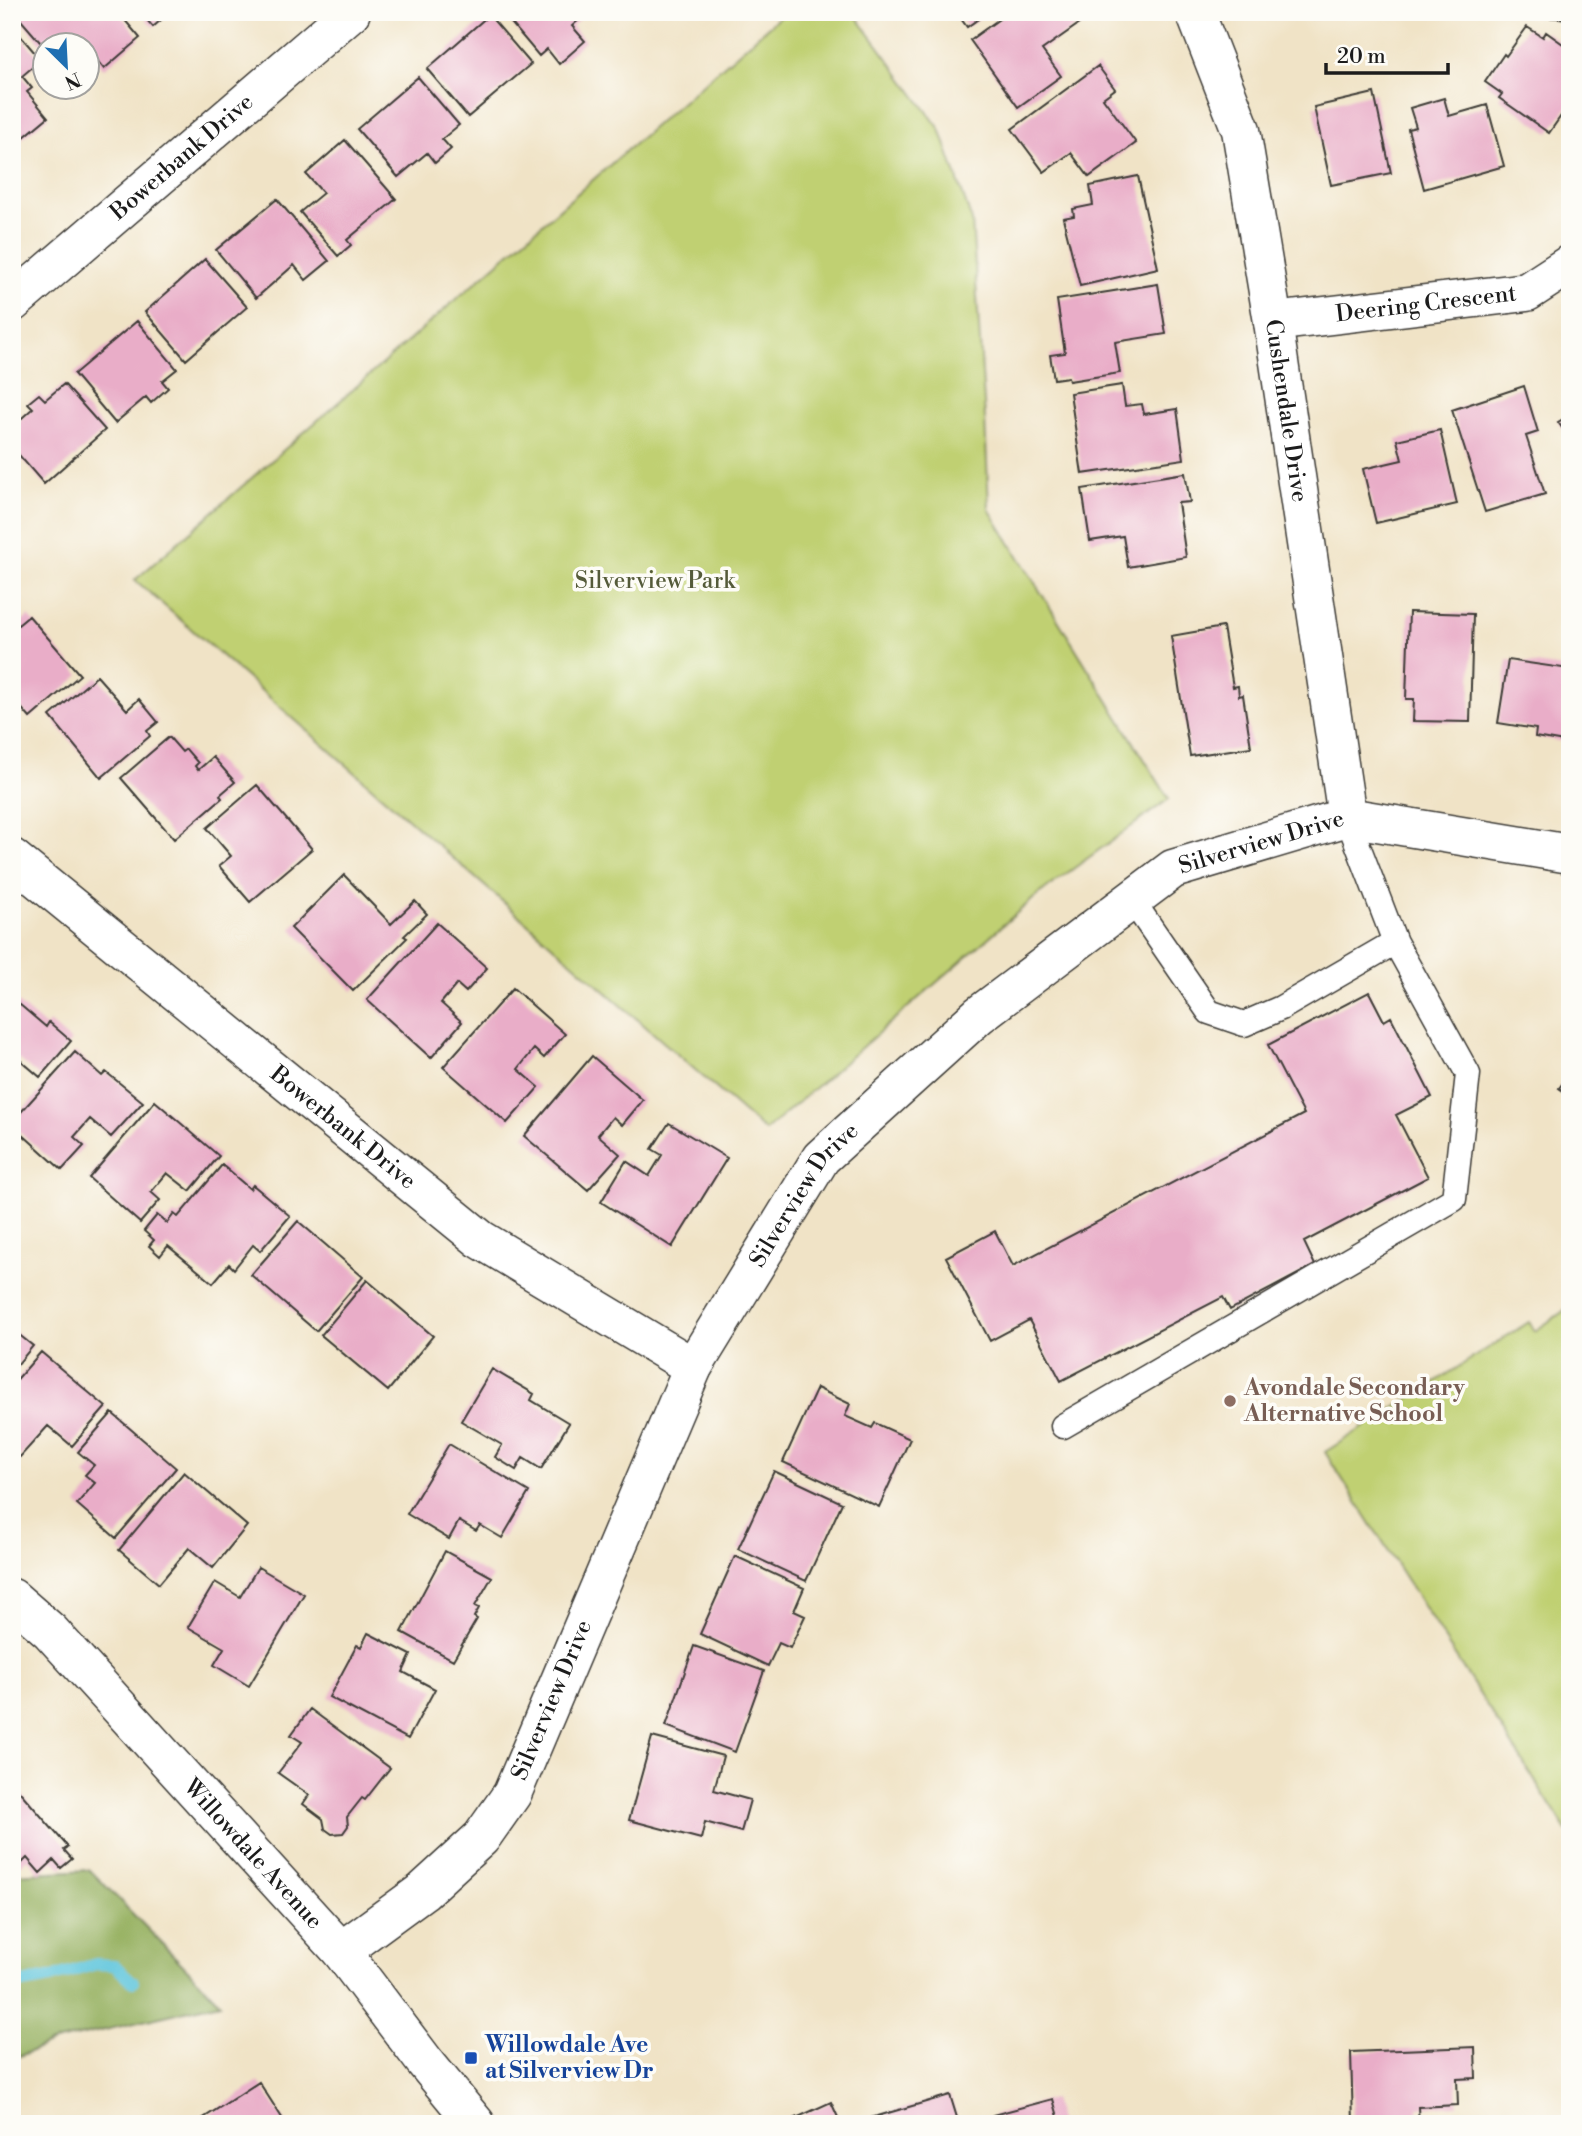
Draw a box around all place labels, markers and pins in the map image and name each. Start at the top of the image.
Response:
place label: Avondale Secondary Alternative School [1243,1374,1465,1428]
marker: Avondale Secondary Alternative School [1222,1393,1238,1409]
place label: Willowdale Ave at Silverview Dr [484,2031,654,2085]
marker: Willowdale Ave at Silverview Dr [463,2050,479,2066]

